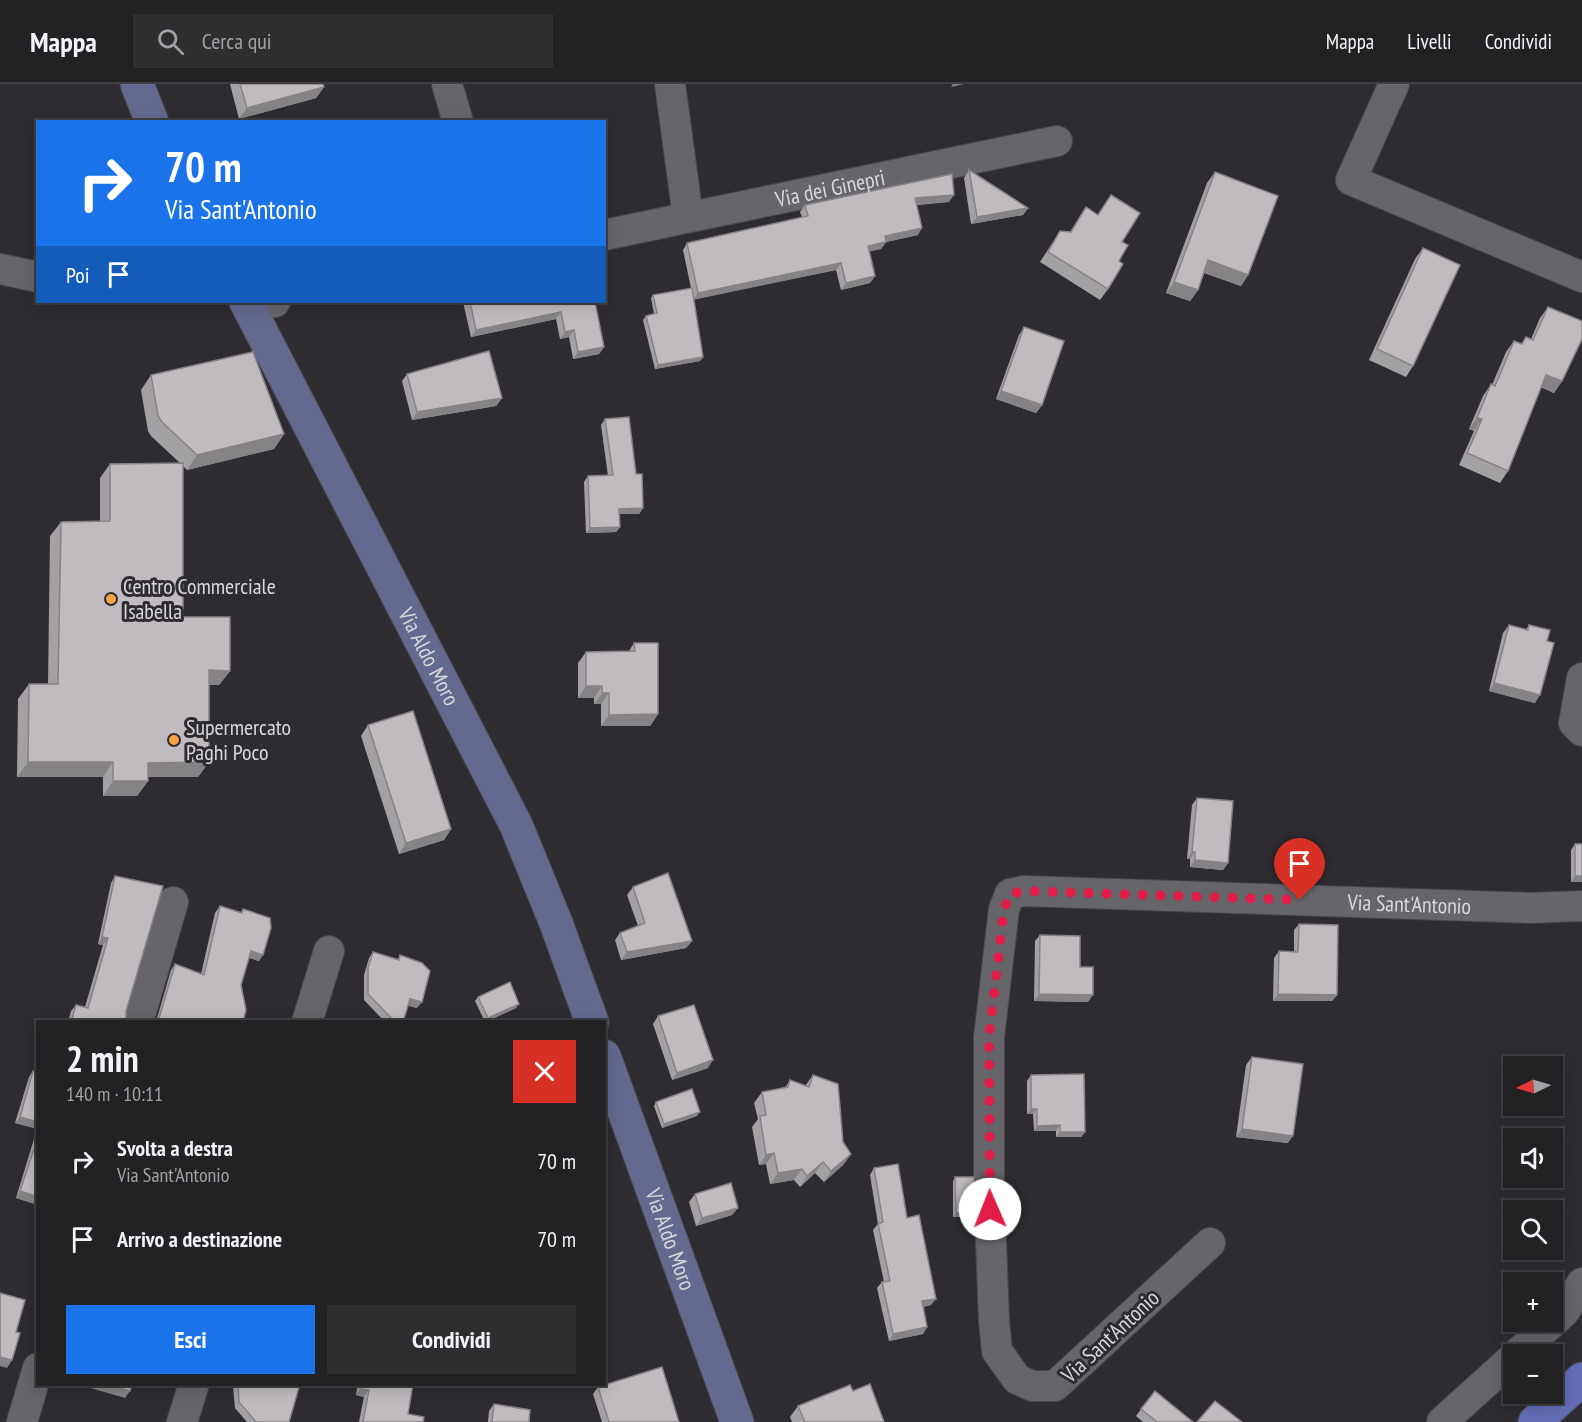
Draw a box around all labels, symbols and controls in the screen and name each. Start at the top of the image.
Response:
search box [133,14,553,68]
text: Mappa [30,23,97,60]
icon: search [154,25,187,58]
text: Cerca qui [202,27,271,55]
text: Mappa [1326,28,1374,55]
text: Livelli [1407,28,1452,55]
text: Condividi [1485,28,1552,55]
text: 70 m [165,139,242,194]
icon: right [66,144,144,222]
street label: Via dei Ginepri [772,163,888,213]
text: Via Sant'Antonio [165,192,317,226]
icon: arrive [102,258,135,291]
text: Poi [66,261,90,289]
place label: Centro Commerciale Isabella [123,572,276,625]
marker: Centro Commerciale Isabella [104,592,118,606]
street label: Via Aldo Moro [392,602,466,710]
place label: Supermercato Paghi Poco [186,713,291,766]
marker: Supermercato Paghi Poco [167,733,181,747]
pin [1274,838,1325,900]
icon: arrive [1283,847,1316,880]
street label: Via Sant'Antonio [1346,888,1472,920]
text: 2 min [66,1035,139,1082]
button: close [513,1040,576,1103]
north arrow [1503,1056,1563,1116]
map controls [1503,1056,1563,1404]
text: 140 m · 10:11 [66,1081,163,1107]
button: sound [1503,1128,1563,1188]
text: Svolta a destra [117,1134,233,1162]
icon: right [66,1145,99,1178]
text: 70 m [537,1147,576,1175]
text: Via Sant'Antonio [117,1162,229,1188]
position arrow [958,1177,1022,1241]
street label: Via Aldo Moro [639,1184,702,1294]
button: search [1503,1200,1563,1260]
icon: arrive [66,1223,99,1256]
text: Arrivo a destinazione [117,1225,282,1253]
text: 70 m [537,1225,576,1253]
button: + [1503,1272,1563,1332]
street label: Via Sant'Antonio [1055,1284,1165,1389]
button: Esci [66,1305,315,1374]
button: Condividi [327,1305,576,1374]
button: − [1503,1344,1563,1404]

